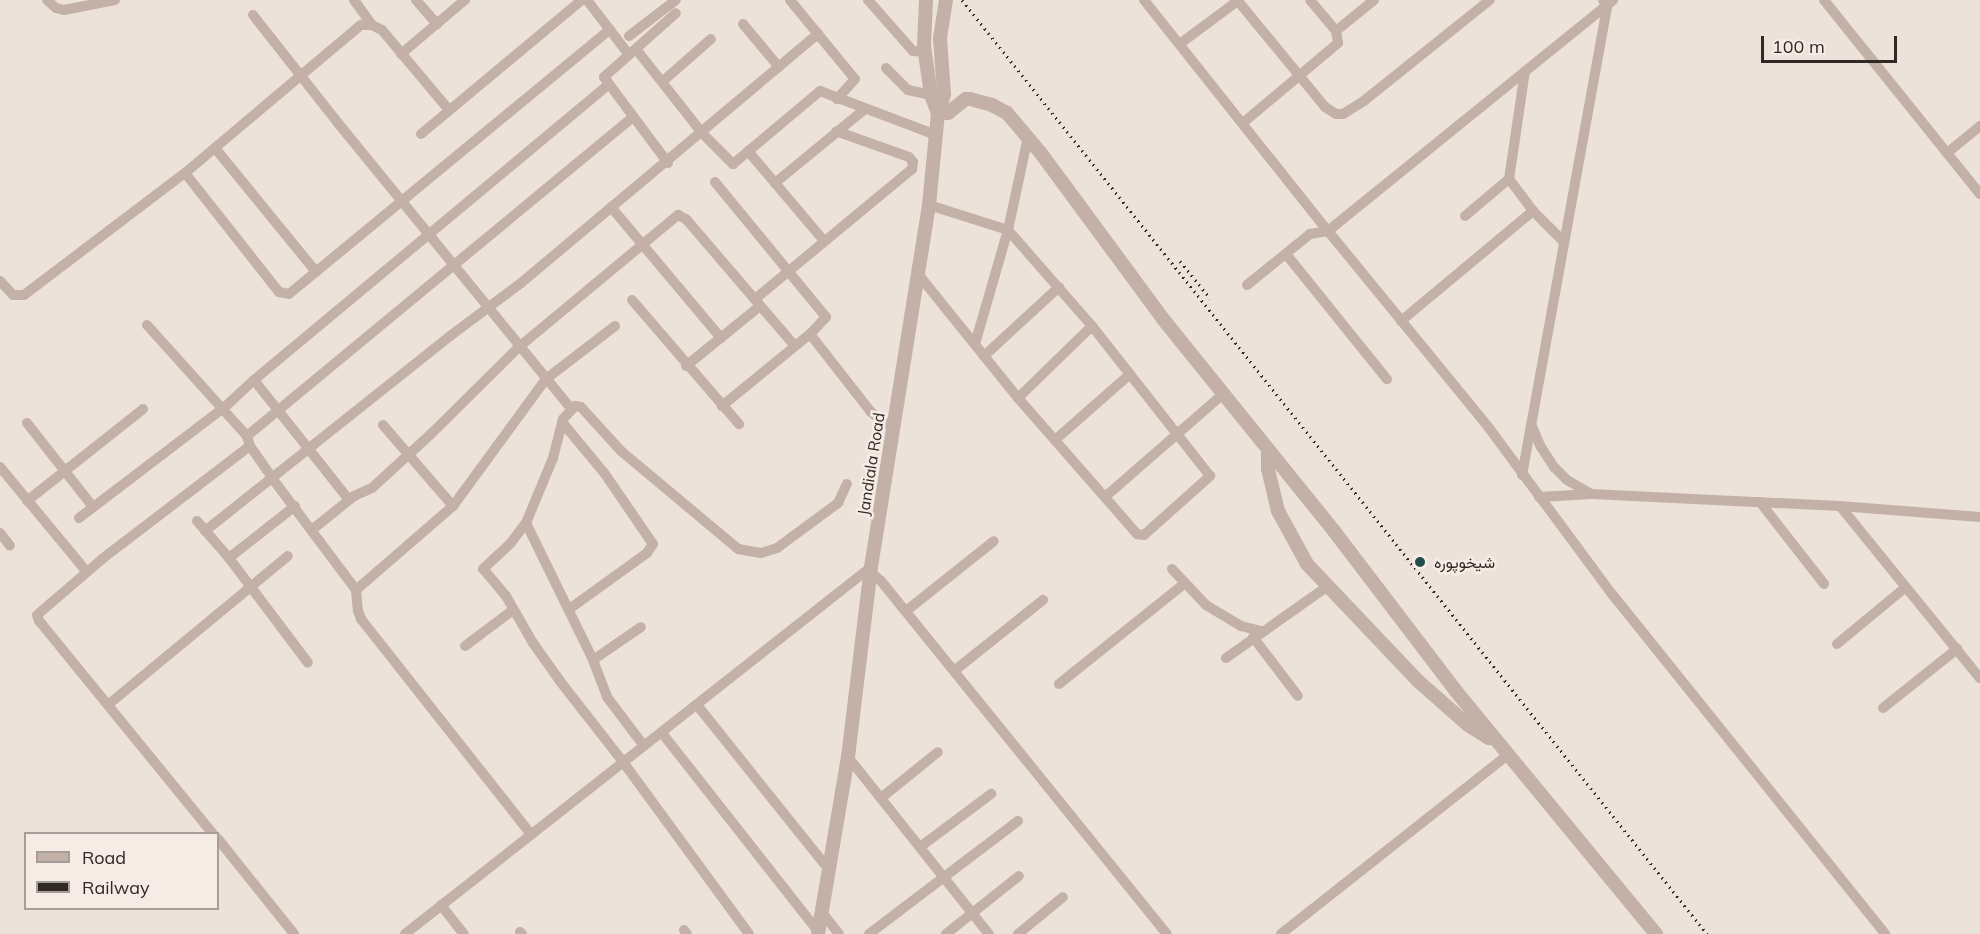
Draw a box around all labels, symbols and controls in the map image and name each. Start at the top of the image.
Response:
scale bar [1764,24,1900,62]
text: 100 m [1772,35,1825,58]
street label: Jandiala Road [853,411,889,517]
place label: شیخوپورہ [1434,552,1495,572]
marker: شیخوپورہ [1411,553,1429,571]
legend [24,832,219,910]
text: Road [82,846,126,869]
text: Railway [82,876,150,899]

